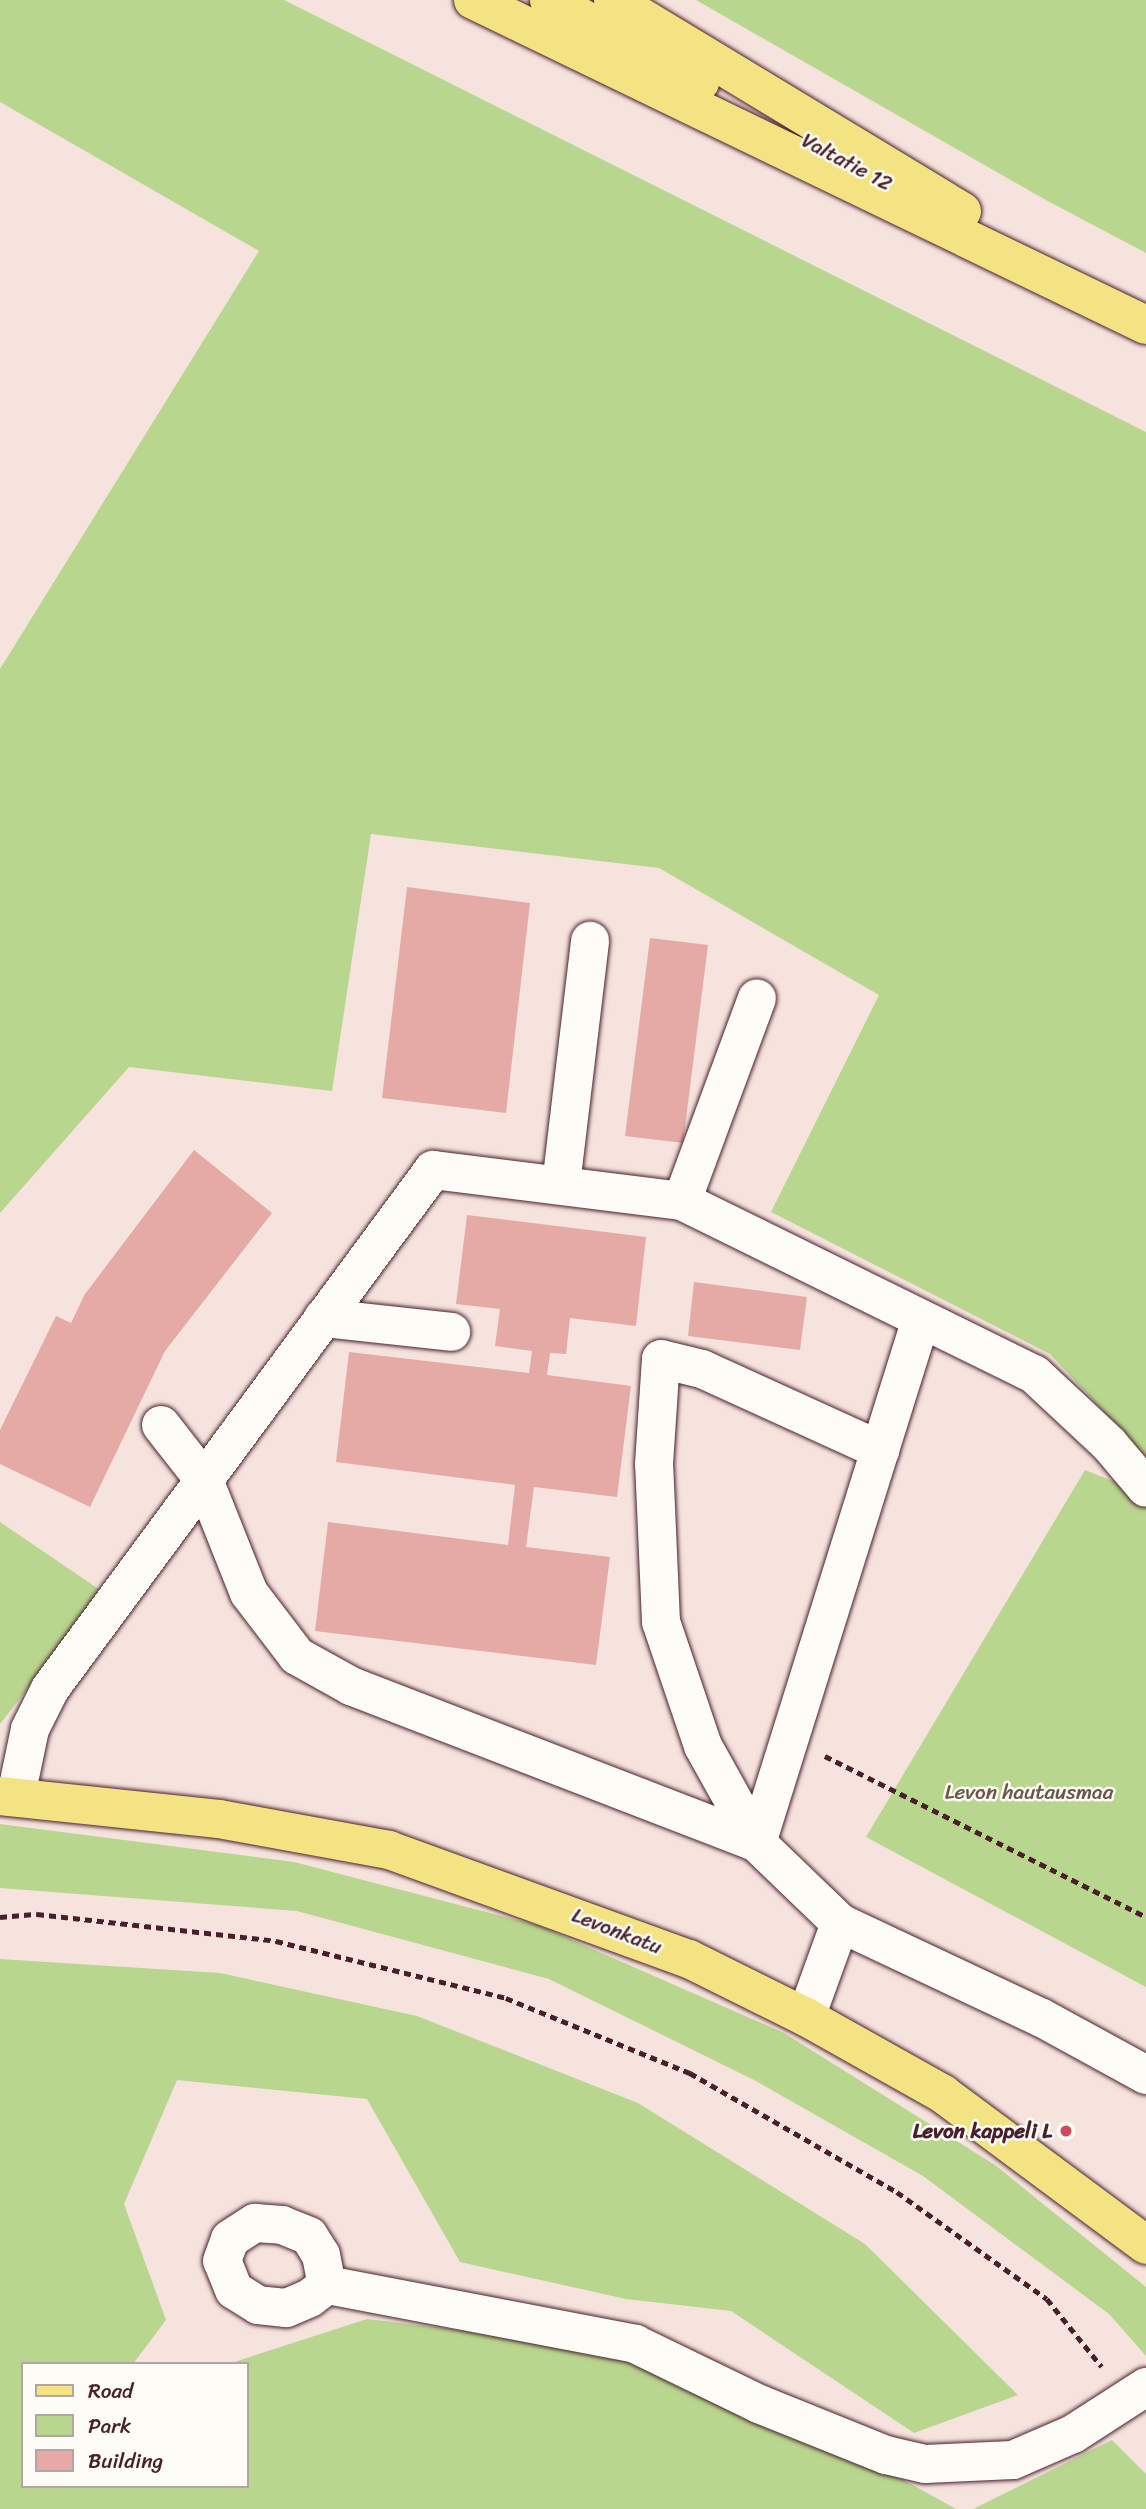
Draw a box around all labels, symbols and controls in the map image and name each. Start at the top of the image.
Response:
street label: Valtatie 12 [797,128,897,196]
park label: Levon hautausmaa [945,1779,1113,1805]
street label: Levonkatu [568,1902,666,1960]
place label: Levon kappeli L [913,2118,1052,2144]
marker: Levon kappeli L [1058,2123,1074,2139]
legend [21,2362,248,2488]
text: Road [88,2372,133,2410]
text: Park [88,2407,131,2445]
text: Building [88,2442,163,2480]

